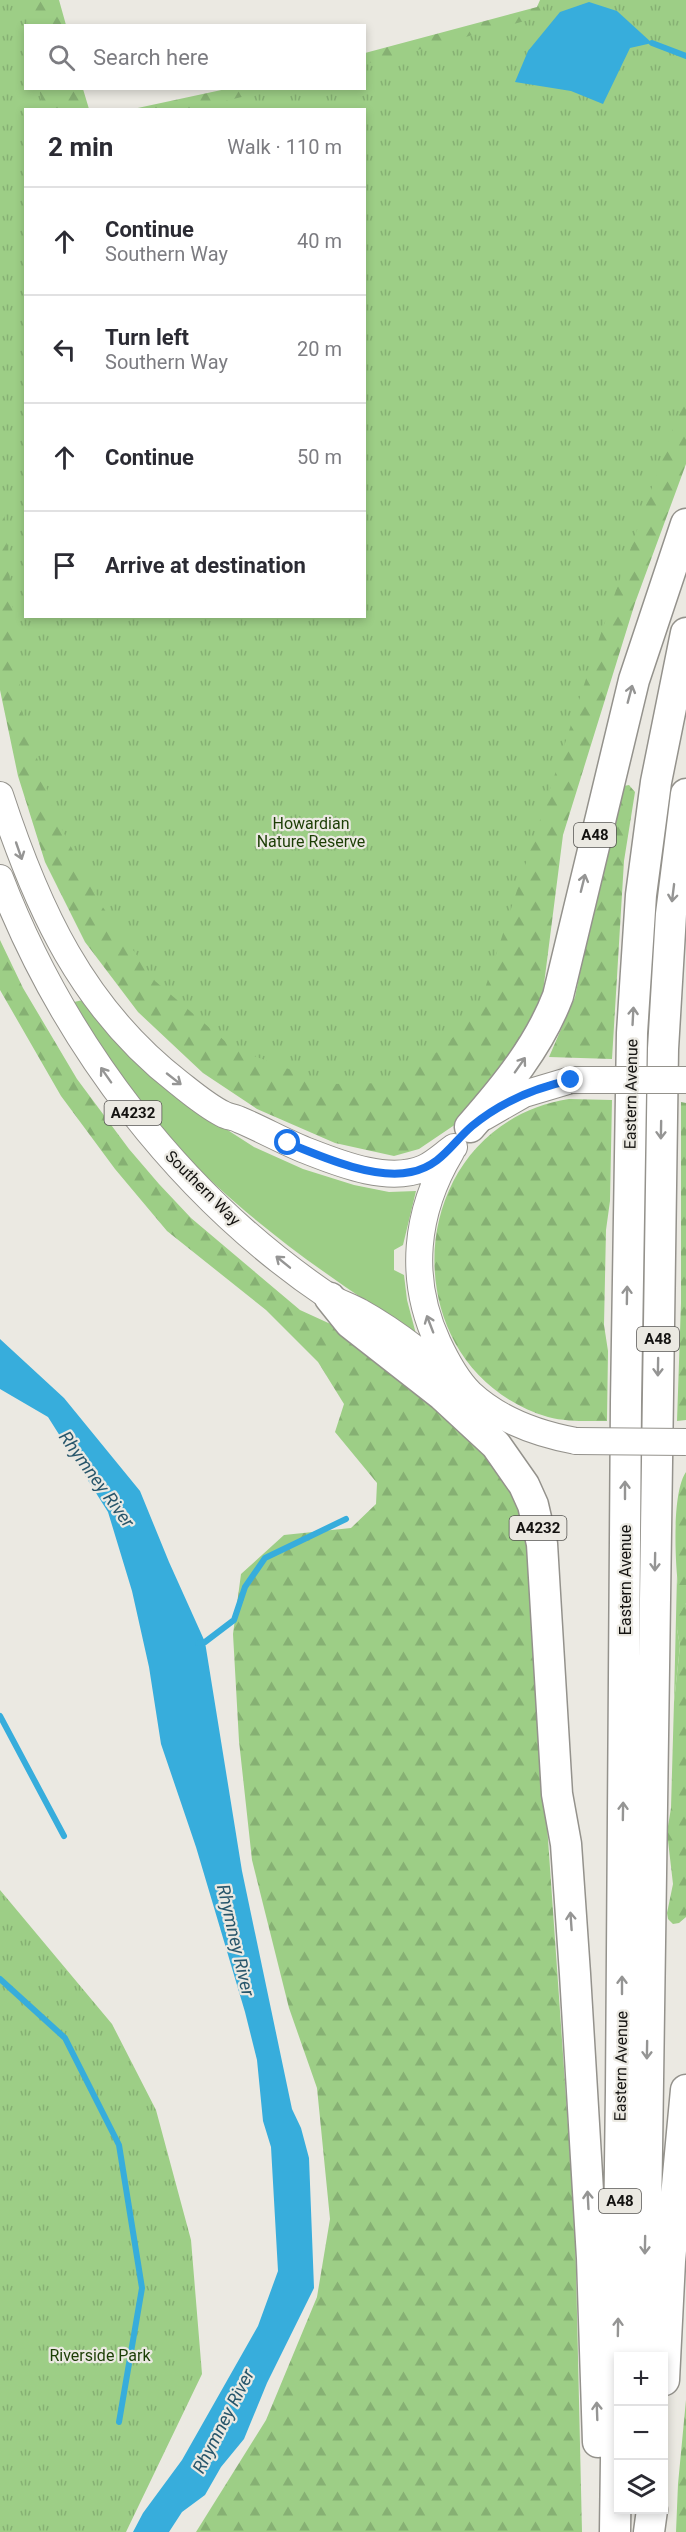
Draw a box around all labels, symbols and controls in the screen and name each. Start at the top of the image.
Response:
search box [24,24,366,90]
icon: search [45,41,78,74]
text: Search here [93,45,209,70]
text: 2 min [48,132,113,162]
text: Walk · 110 m [227,135,342,159]
text: Continue [105,217,194,242]
icon: ahead [48,225,81,258]
text: 40 m [297,229,342,253]
text: Southern Way [105,242,228,266]
text: Turn left [105,325,189,350]
icon: left [48,333,81,366]
text: 20 m [297,337,342,361]
text: Southern Way [105,350,228,374]
icon: ahead [48,441,81,474]
text: Continue [105,445,194,470]
text: 50 m [297,445,342,469]
icon: arrive [48,549,81,582]
text: Arrive at destination [105,553,306,578]
one-way arrow [625,685,637,704]
park label: Howardian Nature Reserve [257,814,365,851]
road number: A48 [574,823,616,847]
one-way arrow [14,841,25,860]
one-way arrow [578,874,590,893]
one-way arrow [667,883,678,903]
one-way arrow [627,1006,638,1026]
street label: Eastern Avenue [621,1039,641,1149]
one-way arrow [514,1058,526,1074]
route end [557,1066,583,1092]
one-way arrow [100,1068,112,1084]
one-way arrow [165,1073,181,1086]
road number: A4232 [104,1101,162,1125]
one-way arrow [655,1119,667,1139]
route start [274,1129,300,1155]
street label: Southern Way [162,1147,245,1230]
one-way arrow [275,1255,291,1268]
one-way arrow [621,1285,633,1305]
one-way arrow [423,1316,434,1334]
road number: A48 [637,1327,679,1351]
one-way arrow [652,1356,664,1376]
water label: Rhymney River [55,1427,140,1532]
one-way arrow [619,1480,631,1500]
road number: A4232 [510,1516,566,1540]
street label: Eastern Avenue [616,1525,635,1635]
one-way arrow [650,1551,661,1571]
one-way arrow [618,1801,629,1821]
water label: Rhymney River [213,1882,259,1999]
one-way arrow [566,1912,577,1932]
one-way arrow [616,1975,628,1995]
street label: Eastern Avenue [611,2011,631,2121]
one-way arrow [641,2039,653,2059]
road number: A48 [599,2189,641,2213]
one-way arrow [583,2190,594,2210]
one-way arrow [639,2234,651,2254]
one-way arrow [612,2317,624,2337]
park label: Riverside Park [49,2346,151,2365]
map controls [614,2352,668,2514]
button: + [614,2352,668,2406]
water label: Rhymney River [188,2365,259,2477]
one-way arrow [591,2401,602,2421]
button: − [614,2406,668,2460]
button: layers [614,2460,668,2514]

